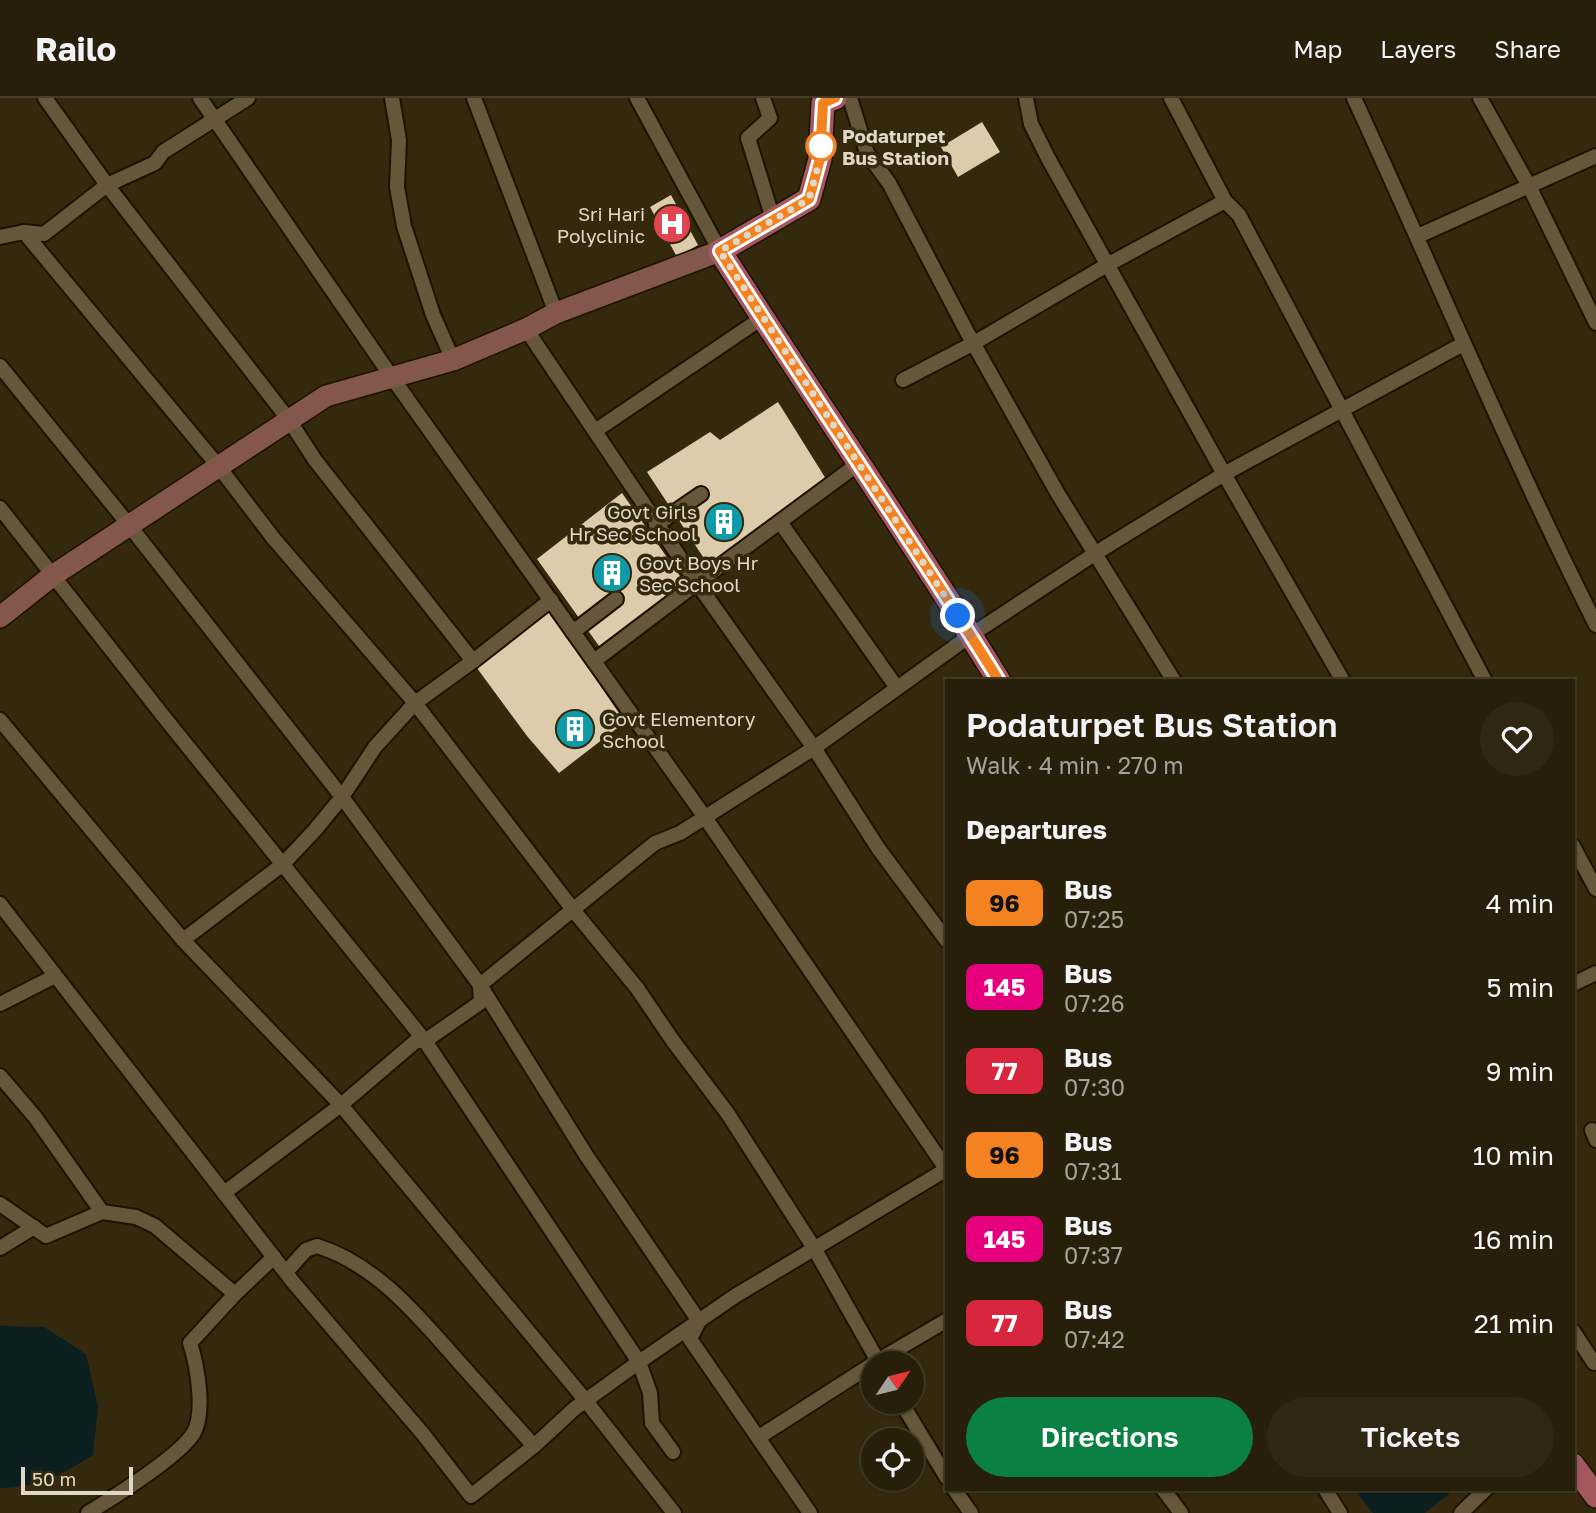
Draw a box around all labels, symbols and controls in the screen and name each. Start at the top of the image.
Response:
text: Railo [35,29,116,68]
text: Map [1293,34,1342,63]
text: Layers [1380,34,1456,63]
text: Share [1494,34,1561,63]
place label: Podaturpet Bus Station [842,124,949,169]
marker: Podaturpet Bus Station [806,131,836,161]
place label: Sri Hari Polyclinic [557,202,645,247]
hospital icon: Sri Hari Polyclinic [651,203,693,245]
place label: Govt Girls Hr Sec School [569,500,697,545]
building icon: Govt Girls Hr Sec School [703,501,745,543]
place label: Govt Boys Hr Sec School [639,551,759,596]
building icon: Govt Boys Hr Sec School [591,552,633,594]
your location [940,598,975,633]
button: heart [1480,702,1554,776]
text: Podaturpet Bus Station [966,705,1338,744]
place label: Govt Elementory School [602,707,756,752]
building icon: Govt Elementory School [554,708,596,750]
text: Walk · 4 min · 270 m [966,751,1184,779]
text: Departures [966,814,1107,845]
text: Bus [1064,874,1112,905]
text: 96 [989,888,1020,917]
text: 4 min [1486,888,1554,919]
text: 07:25 [1064,905,1124,933]
text: Bus [1064,958,1112,989]
text: 145 [984,972,1026,1001]
text: 5 min [1486,972,1554,1003]
text: 07:26 [1064,989,1125,1017]
text: Bus [1064,1042,1112,1073]
text: 77 [991,1056,1018,1085]
text: 9 min [1486,1056,1554,1087]
text: 07:30 [1064,1073,1125,1101]
text: Bus [1064,1126,1112,1157]
text: 96 [989,1140,1020,1169]
text: 10 min [1473,1140,1554,1171]
text: 07:31 [1064,1157,1122,1185]
text: Bus [1064,1210,1112,1241]
text: 145 [984,1224,1026,1253]
text: 16 min [1473,1224,1554,1255]
text: 07:37 [1064,1241,1123,1269]
text: Bus [1064,1294,1112,1325]
text: 77 [991,1308,1018,1337]
text: 21 min [1474,1308,1554,1339]
text: 07:42 [1064,1325,1125,1353]
north arrow [861,1351,924,1414]
map controls [861,1351,924,1491]
button: Directions [966,1397,1253,1477]
button: Tickets [1267,1397,1554,1477]
button: locate [861,1428,924,1491]
scale bar [21,1464,133,1496]
text: 50 m [32,1467,76,1490]

